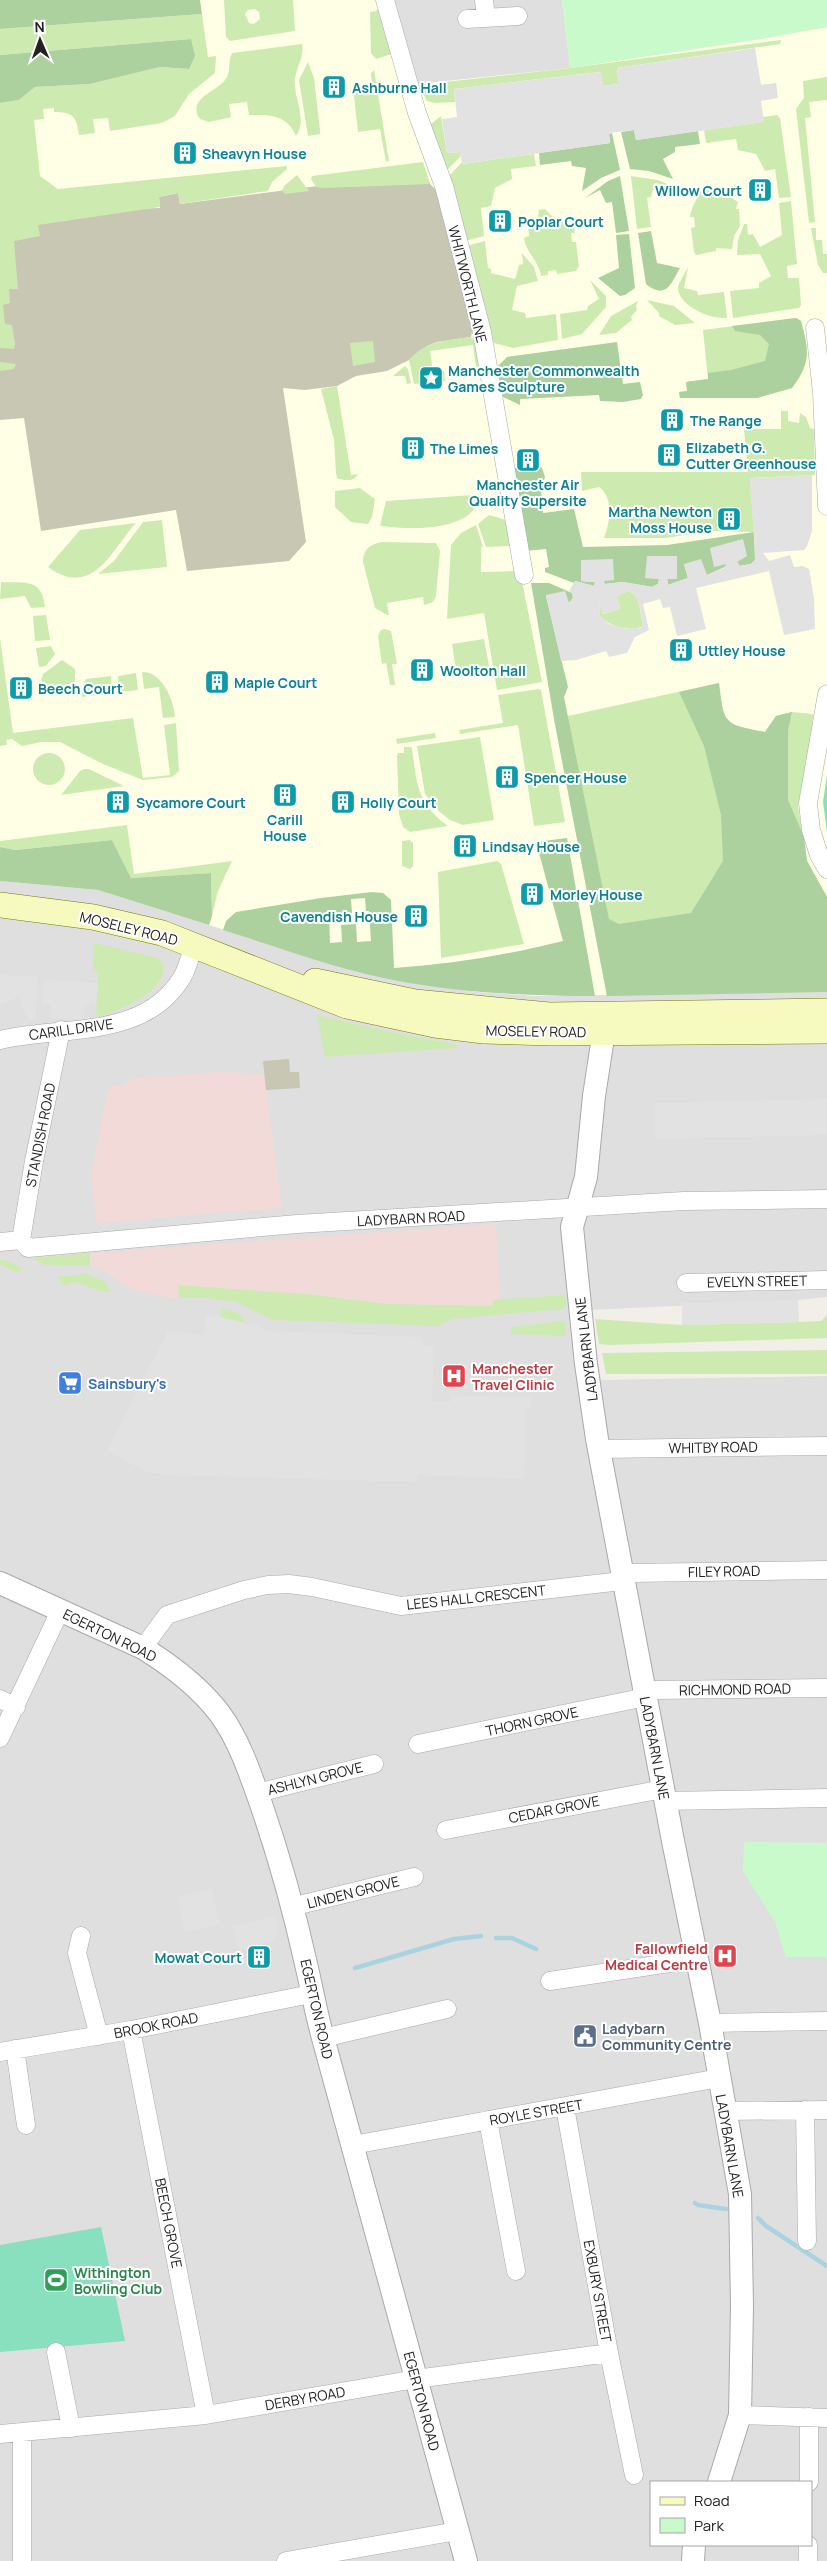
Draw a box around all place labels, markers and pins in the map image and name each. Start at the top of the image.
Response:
building icon: Ashburne Hall [321,74,347,100]
place label: Ashburne Hall [352,78,447,97]
building icon: Sheavyn House [172,140,198,166]
place label: Sheavyn House [202,144,307,163]
building icon: Willow Court [747,177,773,203]
place label: Willow Court [655,181,742,200]
building icon: Poplar Court [487,208,513,234]
place label: Poplar Court [518,212,604,231]
place label: Manchester Commonwealth Games Sculpture [448,361,640,396]
place icon: Manchester Commonwealth Games Sculpture [418,365,444,391]
building icon: The Range [659,407,685,433]
place label: The Range [690,411,762,430]
building icon: The Limes [400,435,426,461]
place label: Elizabeth G. Cutter Greenhouse [686,438,816,473]
place label: The Limes [430,439,499,458]
building icon: Elizabeth G. Cutter Greenhouse [656,442,682,468]
building icon: Manchester Air Quality Supersite [515,447,541,473]
place label: Manchester Air Quality Supersite [469,475,587,510]
place label: Martha Newton Moss House [608,502,712,537]
building icon: Martha Newton Moss House [716,506,742,532]
building icon: Uttley House [668,637,694,663]
place label: Uttley House [698,641,786,660]
building icon: Woolton Hall [409,657,435,683]
place label: Woolton Hall [440,661,526,680]
building icon: Maple Court [204,669,230,695]
place label: Maple Court [234,673,317,692]
building icon: Beech Court [8,675,34,701]
place label: Beech Court [38,679,123,698]
building icon: Spencer House [494,764,520,790]
place label: Spencer House [524,768,627,787]
building icon: Carill House [272,782,298,808]
building icon: Sycamore Court [105,789,131,815]
building icon: Holly Court [330,789,356,815]
place label: Sycamore Court [136,793,246,812]
place label: Holly Court [360,793,437,812]
place label: Carill House [263,810,307,845]
building icon: Lindsay House [452,833,478,859]
place label: Lindsay House [482,837,580,856]
building icon: Morley House [519,881,545,907]
place label: Morley House [550,885,643,904]
building icon: Cavendish House [403,903,429,929]
place label: Cavendish House [280,907,398,926]
place label: Manchester Travel Clinic [472,1359,555,1394]
hospital icon: Manchester Travel Clinic [441,1363,467,1389]
supermarket icon: Sainsbury's [57,1370,83,1396]
place label: Sainsbury's [88,1374,167,1393]
place label: Fallowfield Medical Centre [605,1939,708,1974]
hospital icon: Fallowfield Medical Centre [712,1943,738,1969]
building icon: Mowat Court [246,1944,272,1970]
place label: Mowat Court [155,1948,242,1967]
place label: Ladybarn Community Centre [602,2019,731,2054]
public building icon: Ladybarn Community Centre [572,2023,598,2049]
place label: Withington Bowling Club [74,2263,162,2298]
sports icon: Withington Bowling Club [43,2267,69,2293]

